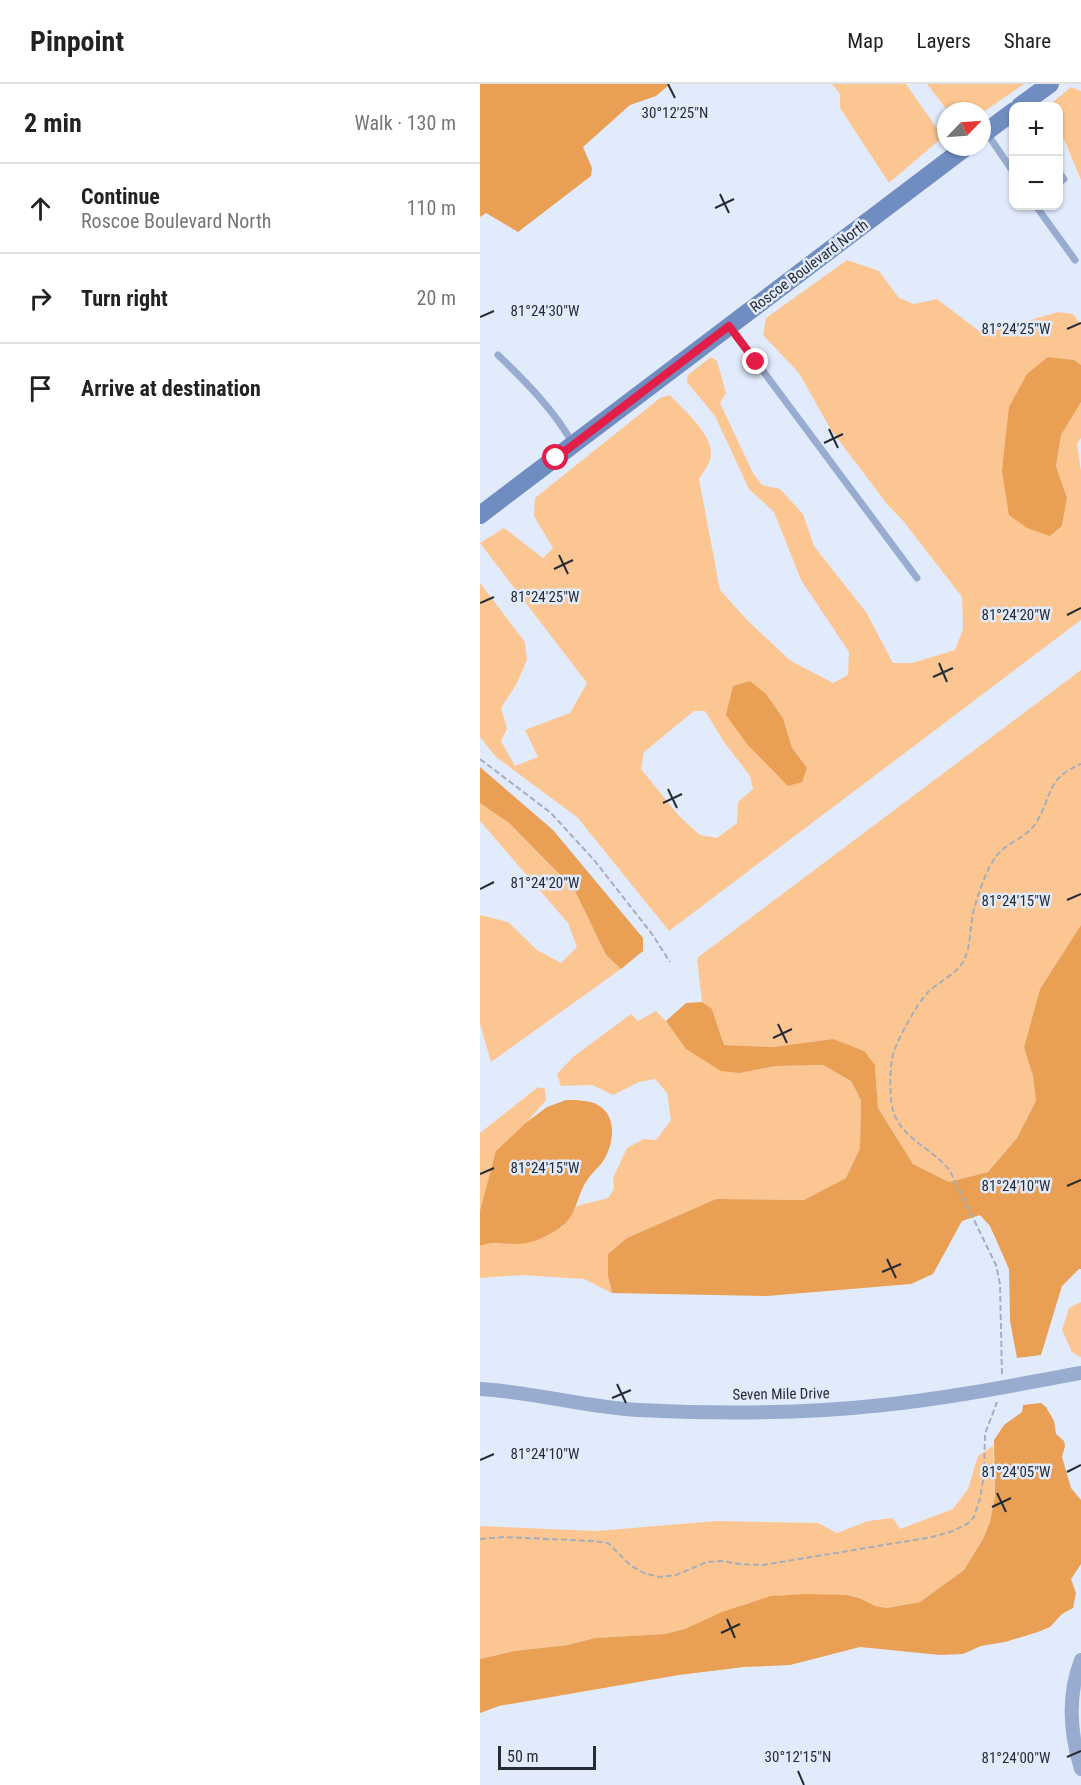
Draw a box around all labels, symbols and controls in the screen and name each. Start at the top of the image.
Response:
text: Pinpoint [30,25,124,58]
text: Map [847,29,884,53]
text: Layers [917,29,971,53]
text: Share [1004,29,1051,53]
north arrow [937,102,991,156]
map controls [1009,102,1063,210]
button: + [1009,102,1063,156]
text: 30°12'25"N [642,104,708,122]
text: 2 min [24,108,82,138]
text: Walk · 130 m [355,111,456,135]
button: − [1009,156,1063,210]
text: Continue [81,184,160,209]
icon: ahead [24,192,57,225]
text: 110 m [407,196,456,220]
text: Roscoe Boulevard North [81,209,271,233]
street label: Roscoe Boulevard North [747,216,871,316]
icon: right [24,282,57,315]
text: Turn right [81,286,168,311]
text: 20 m [417,286,456,310]
text: 81°24'30"W [511,302,580,320]
text: 81°24'25"W [982,320,1051,338]
route end [742,348,768,374]
icon: arrive [24,372,57,405]
text: Arrive at destination [81,376,261,401]
route start [542,444,568,470]
text: 81°24'25"W [511,588,580,606]
text: 81°24'20"W [982,606,1051,624]
text: 81°24'20"W [511,874,580,892]
text: 81°24'15"W [982,892,1051,910]
text: 81°24'15"W [511,1159,580,1177]
text: 81°24'10"W [982,1177,1051,1195]
street label: Seven Mile Drive [732,1384,830,1404]
text: 81°24'10"W [511,1445,580,1463]
text: 81°24'05"W [982,1463,1051,1481]
scale bar [498,1743,596,1770]
text: 50 m [507,1747,539,1766]
text: 30°12'15"N [765,1748,831,1766]
text: 81°24'00"W [982,1749,1051,1767]

